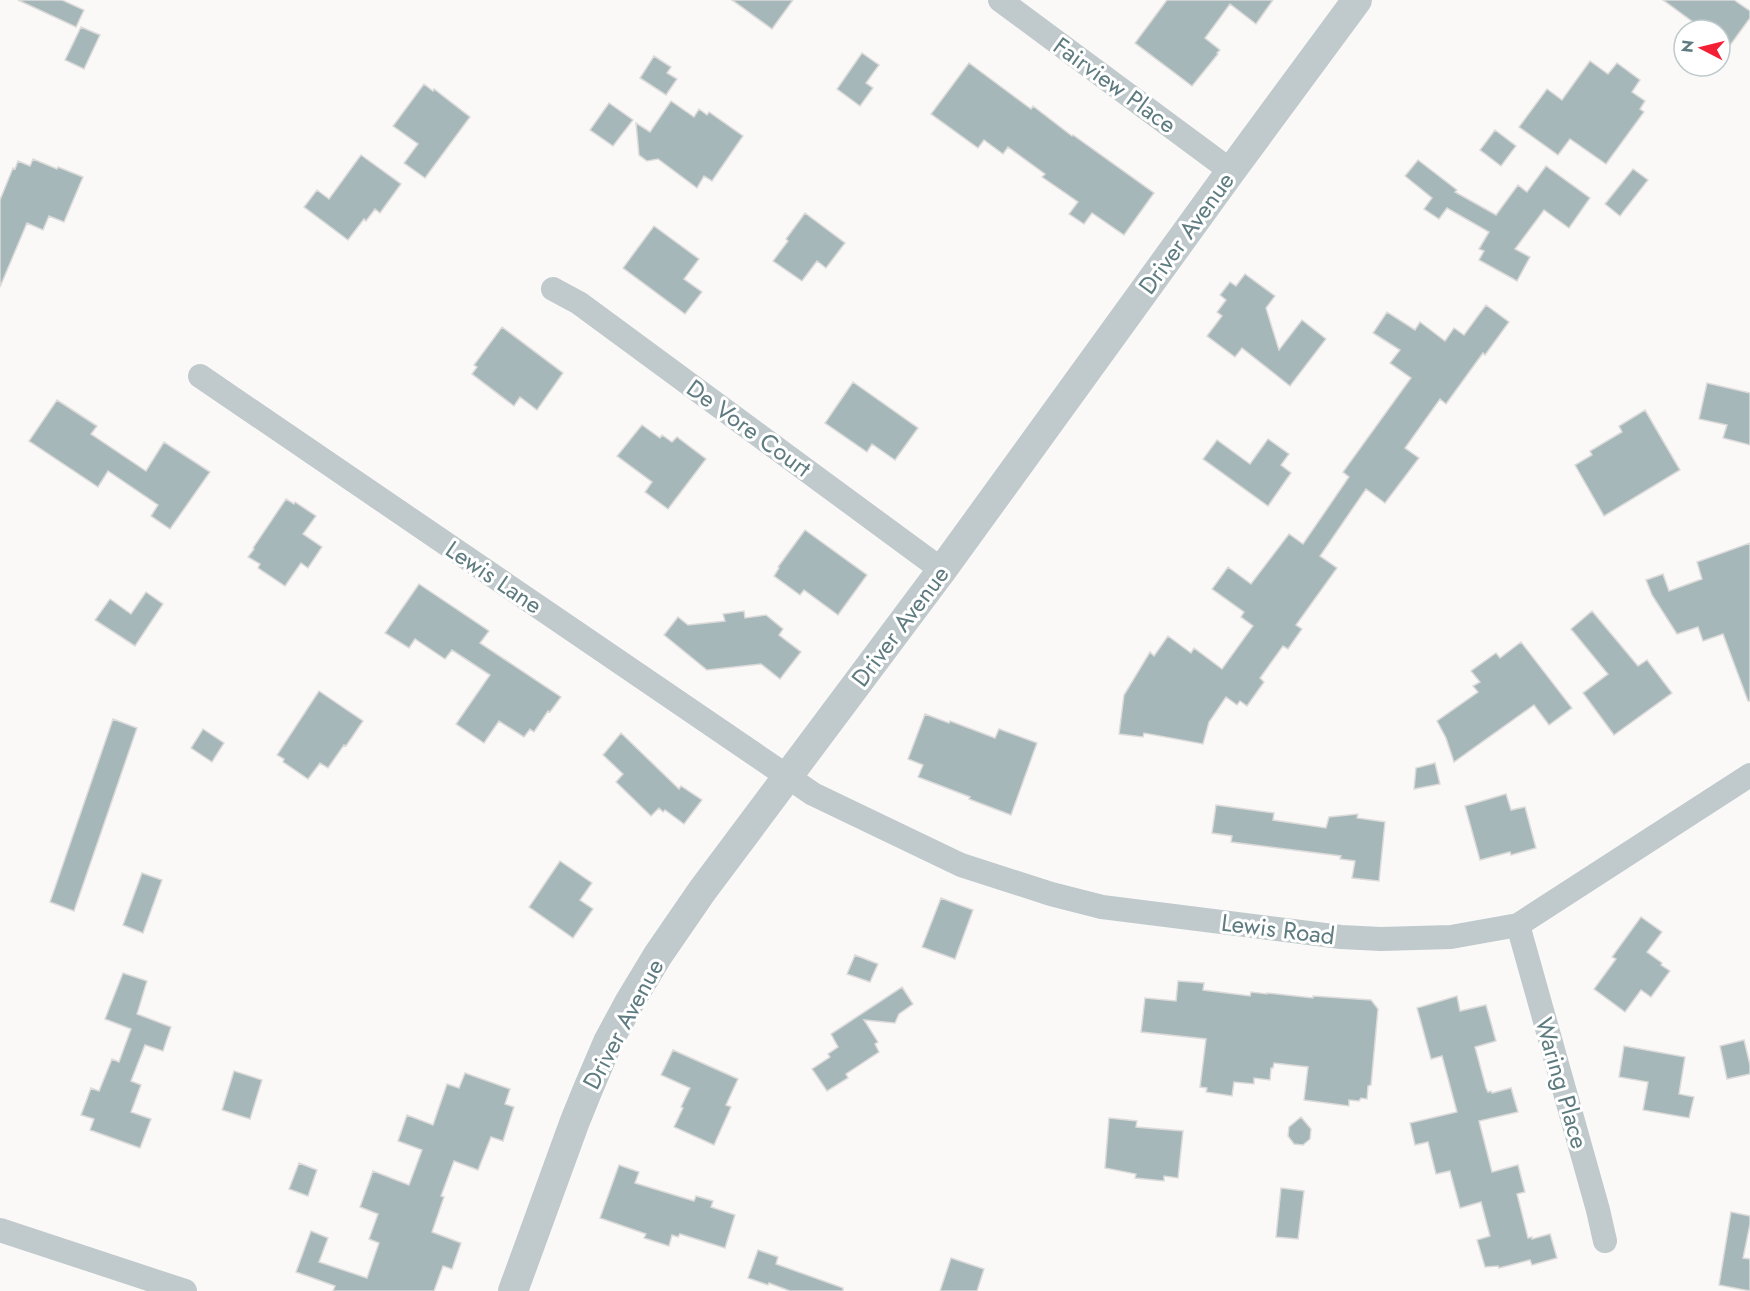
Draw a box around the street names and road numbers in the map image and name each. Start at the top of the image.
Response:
street label: Fairview Place [1046,28,1184,142]
street label: Driver Avenue [1130,165,1242,301]
street label: De Vore Court [679,371,819,485]
street label: Lewis Lane [439,532,549,622]
street label: Driver Avenue [843,558,957,694]
street label: Lewis Road [1219,905,1337,953]
street label: Driver Avenue [574,952,672,1096]
street label: Waring Place [1527,1013,1597,1153]

